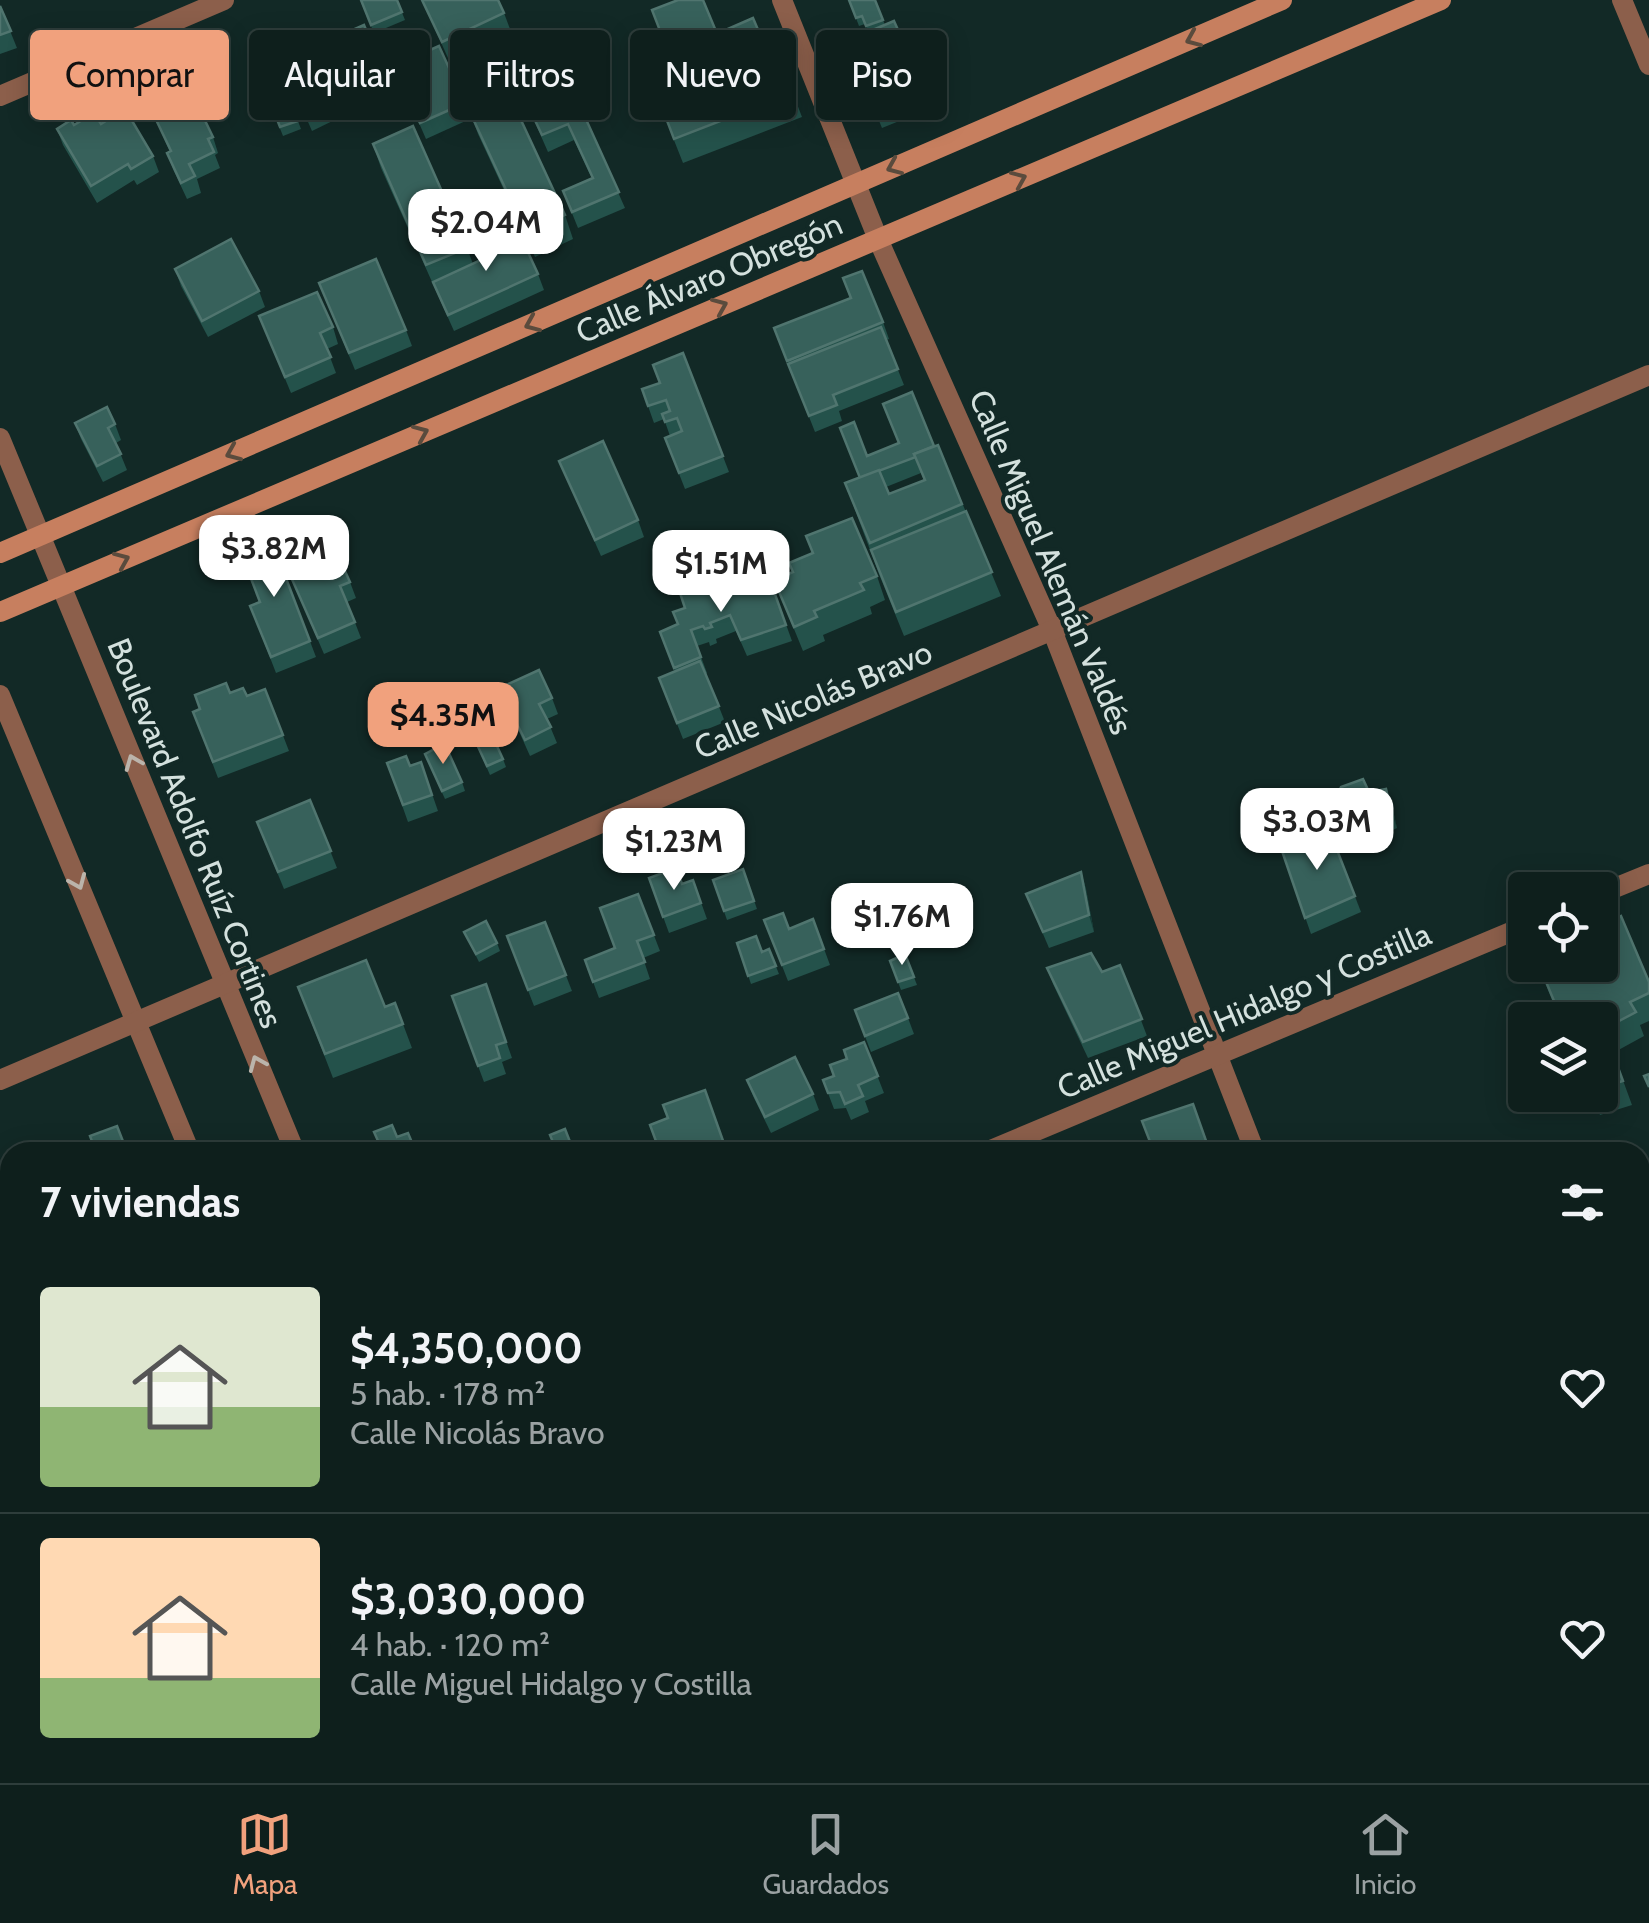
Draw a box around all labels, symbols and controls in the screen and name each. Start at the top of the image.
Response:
one-way arrow [1185,27,1203,47]
chip: Comprar [30,30,229,120]
chip: Alquilar [249,30,430,120]
chip: Filtros [450,30,610,120]
chip: Nuevo [630,30,796,120]
chip: Piso [816,30,947,120]
one-way arrow [886,155,904,175]
one-way arrow [1009,171,1027,191]
pin: $2.04M [405,189,567,274]
text: $2.04M [430,202,542,241]
street label: Calle Álvaro Obregón [570,204,848,351]
one-way arrow [710,298,728,318]
one-way arrow [524,312,542,332]
street label: Calle Miguel Alemán Valdés [961,384,1142,740]
one-way arrow [411,425,429,445]
one-way arrow [225,441,243,461]
pin: $3.82M [193,515,355,600]
text: $3.82M [221,528,327,567]
pin: $1.51M [640,530,802,615]
text: $1.51M [674,543,768,582]
one-way arrow [112,552,130,572]
street label: Boulevard Adolfo Ruíz Cortines [99,632,292,1033]
street label: Calle Nicolás Bravo [688,632,938,767]
pin: $4.35M [362,682,524,767]
text: $4.35M [390,695,496,734]
one-way arrow [125,754,145,772]
pin: $3.03M [1236,788,1398,873]
text: $3.03M [1262,801,1372,840]
pin: $1.23M [593,808,755,893]
text: $1.23M [625,821,723,860]
one-way arrow [66,872,86,890]
map controls [1508,872,1618,1112]
button: locate [1508,872,1618,982]
pin: $1.76M [821,883,983,968]
text: $1.76M [853,896,951,935]
street label: Calle Miguel Hidalgo y Costilla [1051,914,1437,1107]
button: layers [1508,1002,1618,1112]
one-way arrow [249,1055,269,1073]
icon: filters [1555,1175,1610,1230]
text: 7 viviendas [40,1176,240,1228]
text: $4,350,000 [350,1322,583,1374]
icon: home [120,1327,240,1447]
icon: heart [1555,1360,1610,1415]
text: 5 hab. · 178 m² [350,1374,545,1413]
text: Calle Nicolás Bravo [350,1413,605,1452]
text: $3,030,000 [350,1573,586,1625]
icon: home [120,1578,240,1698]
icon: heart [1555,1611,1610,1666]
text: 4 hab. · 120 m² [350,1625,550,1664]
text: Calle Miguel Hidalgo y Costilla [350,1664,752,1703]
tab: Mapa [232,1807,297,1901]
tab: Guardados [762,1807,889,1901]
tab: Inicio [1354,1807,1417,1901]

